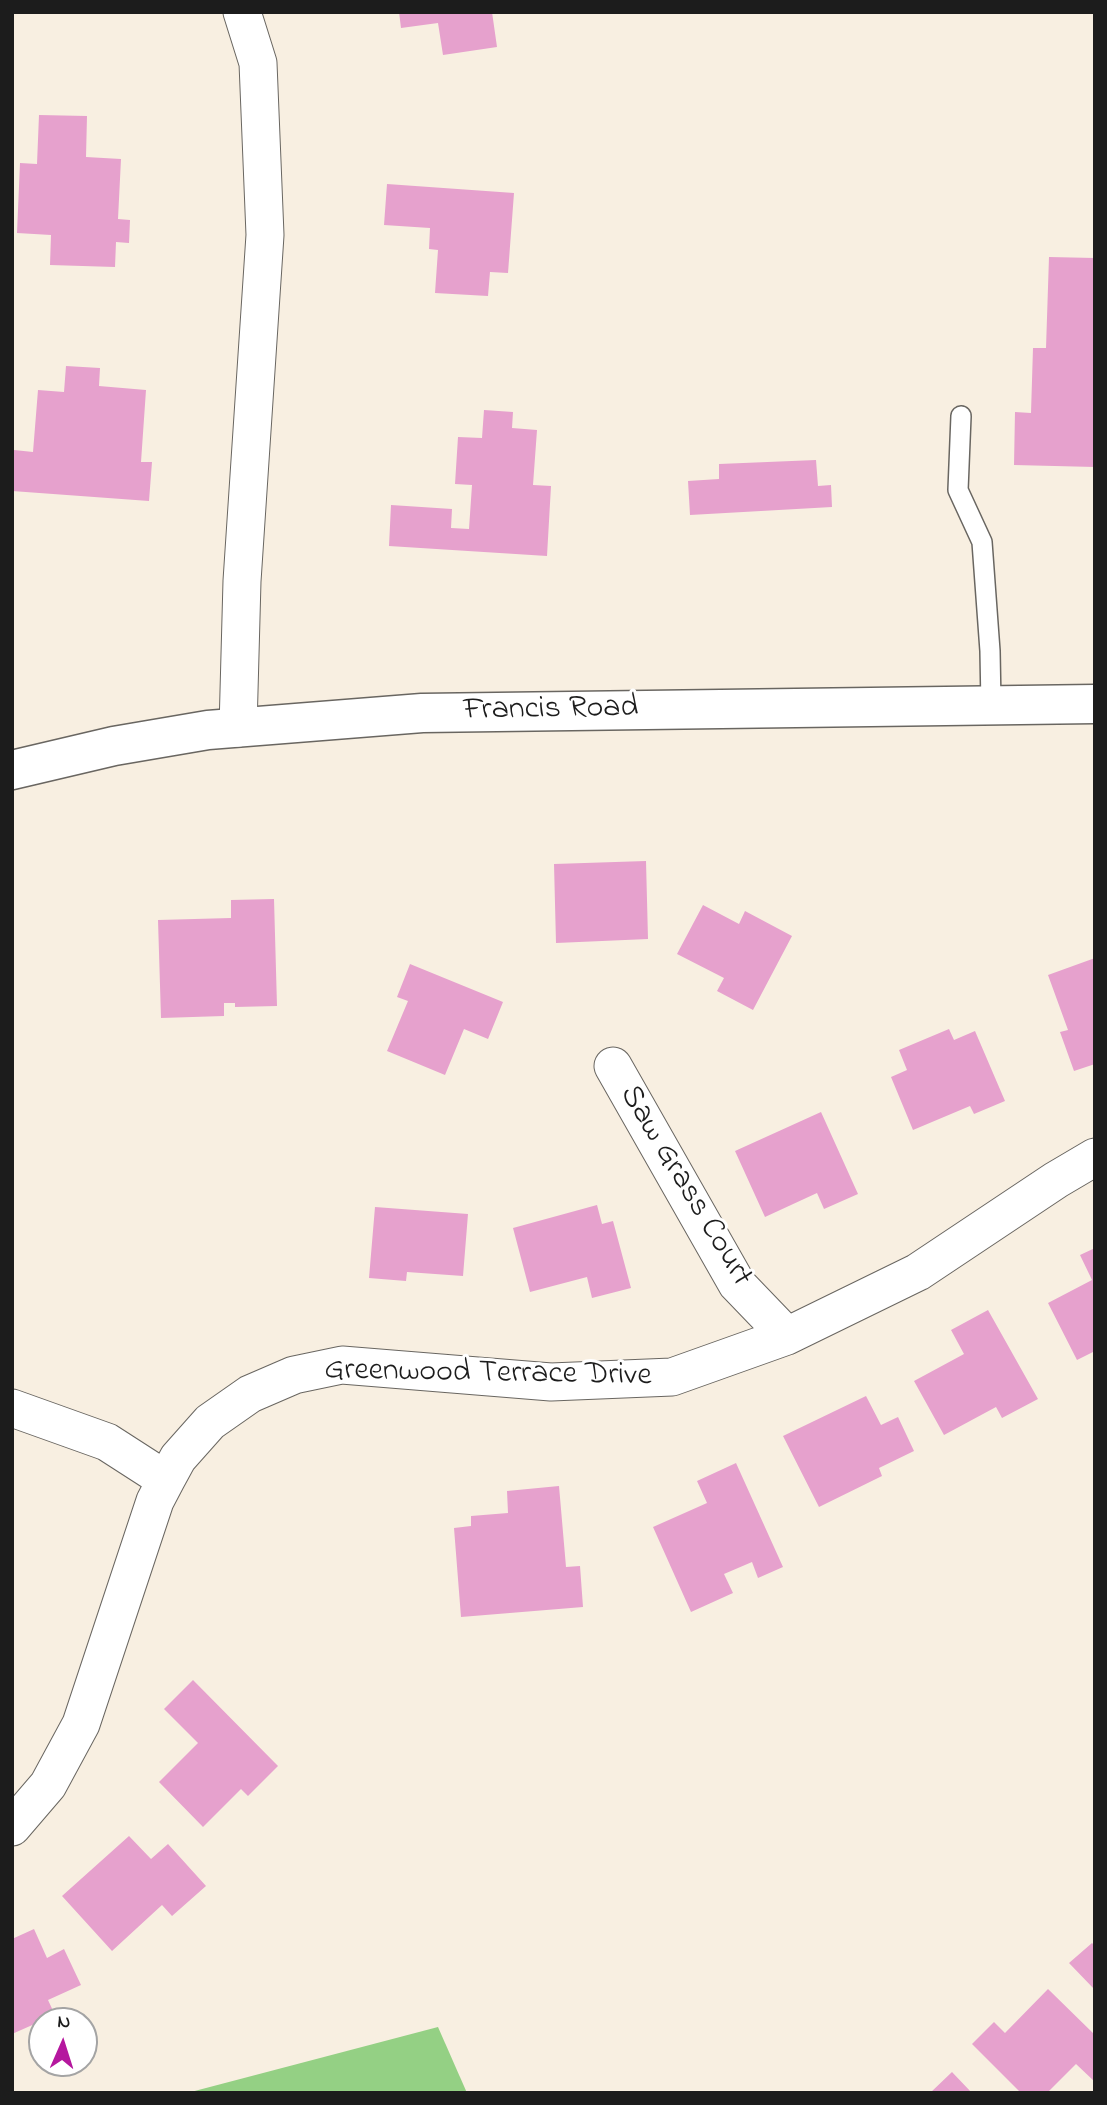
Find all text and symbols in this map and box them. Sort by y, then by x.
street label: Francis Road [463,690,639,732]
street label: Saw Grass Court [609,1080,759,1294]
street label: Greenwood Terrace Drive [324,1353,652,1397]
north arrow [28,2007,98,2077]
text: N [57,2009,71,2036]

